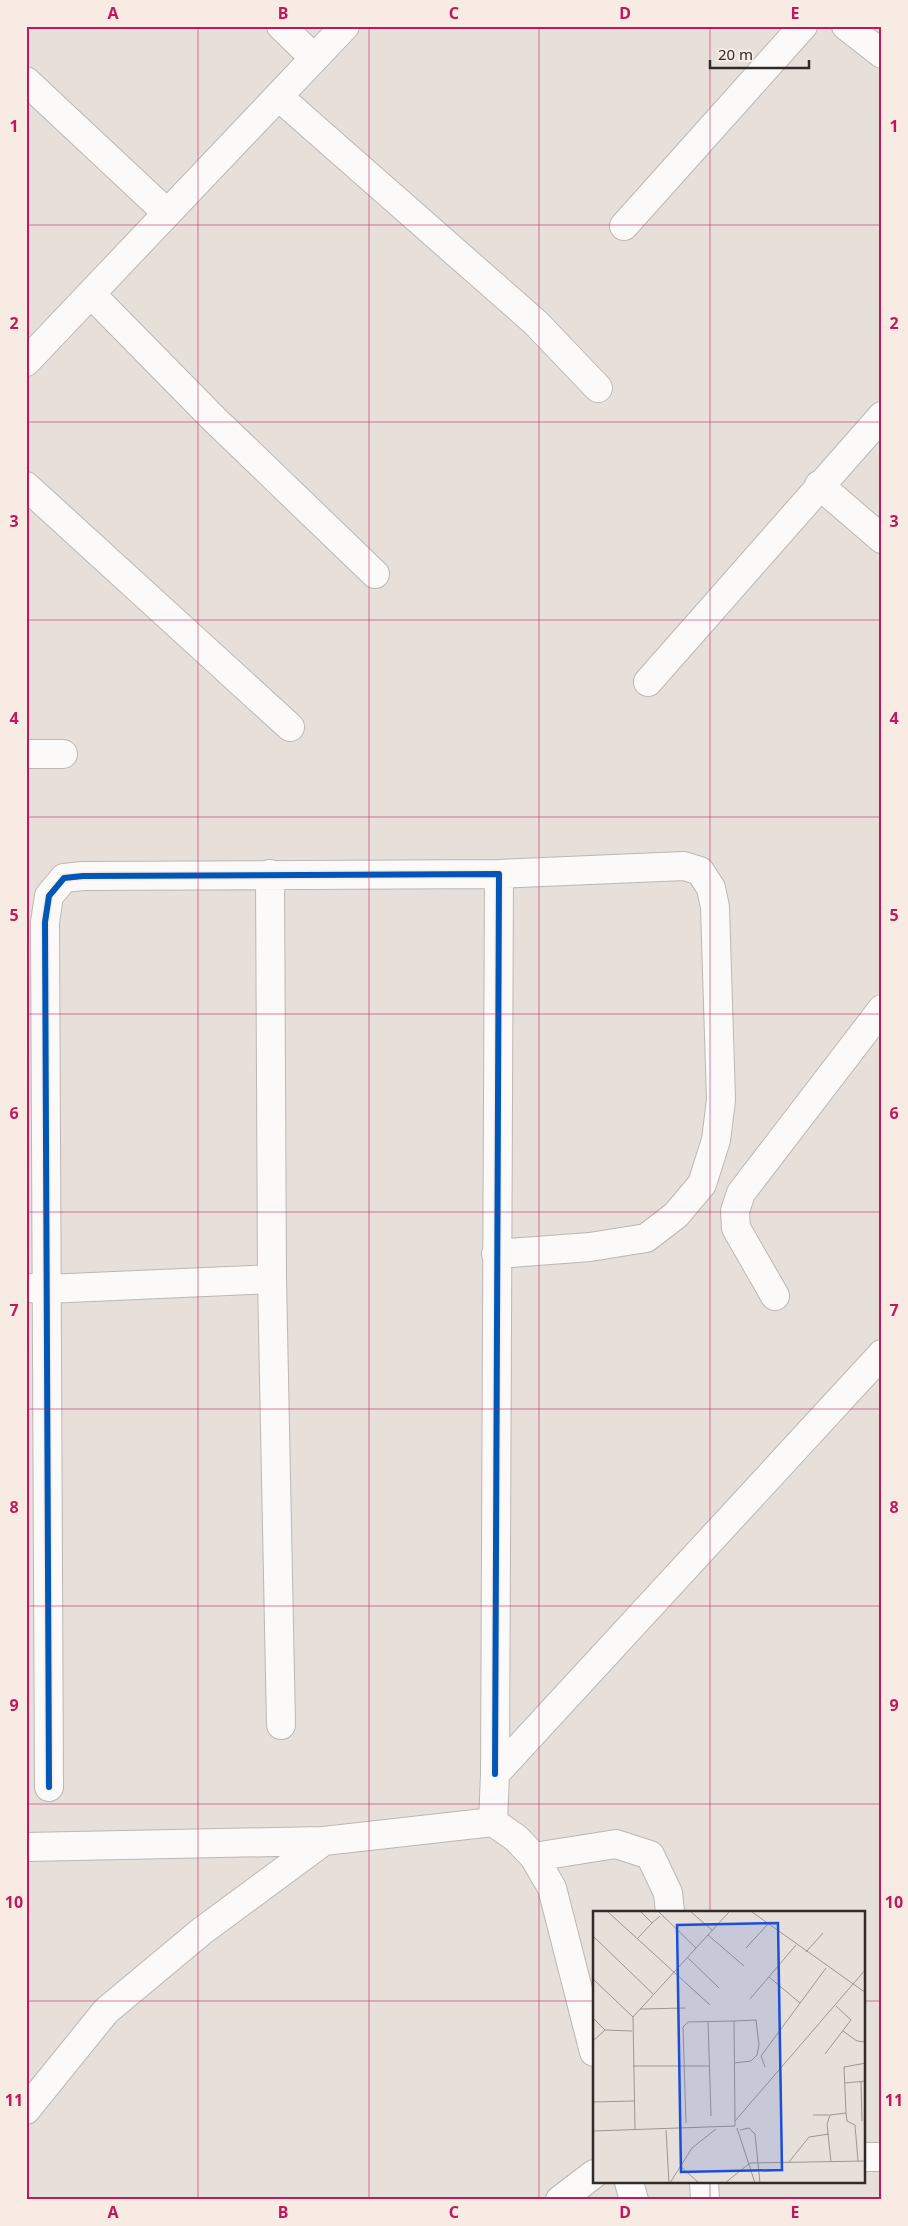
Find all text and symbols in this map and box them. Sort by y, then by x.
text: A [107,2,119,24]
text: B [278,2,288,24]
text: C [449,2,459,24]
text: D [619,2,631,24]
text: E [791,2,800,24]
scale bar [710,38,809,70]
text: 20 m [718,44,753,64]
text: 1 [9,115,19,137]
text: 1 [889,115,899,137]
text: 2 [9,312,19,334]
text: 2 [889,312,899,334]
text: 3 [9,510,19,532]
text: 3 [889,510,899,532]
text: 4 [9,707,19,729]
text: 4 [889,707,899,729]
text: 5 [9,904,19,926]
text: 5 [889,904,899,926]
text: 6 [9,1102,19,1124]
text: 6 [889,1102,899,1124]
text: 7 [9,1299,19,1321]
text: 7 [889,1299,899,1321]
text: 8 [9,1496,19,1518]
text: 8 [889,1496,899,1518]
text: 9 [9,1694,19,1716]
text: 9 [889,1694,899,1716]
text: 10 [5,1891,23,1913]
text: 10 [885,1891,903,1913]
inset map [593,1911,866,2184]
text: 11 [5,2089,23,2111]
text: 11 [885,2089,903,2111]
text: A [107,2201,119,2223]
text: B [278,2201,288,2223]
text: C [449,2201,459,2223]
text: D [619,2201,631,2223]
text: E [791,2201,800,2223]

